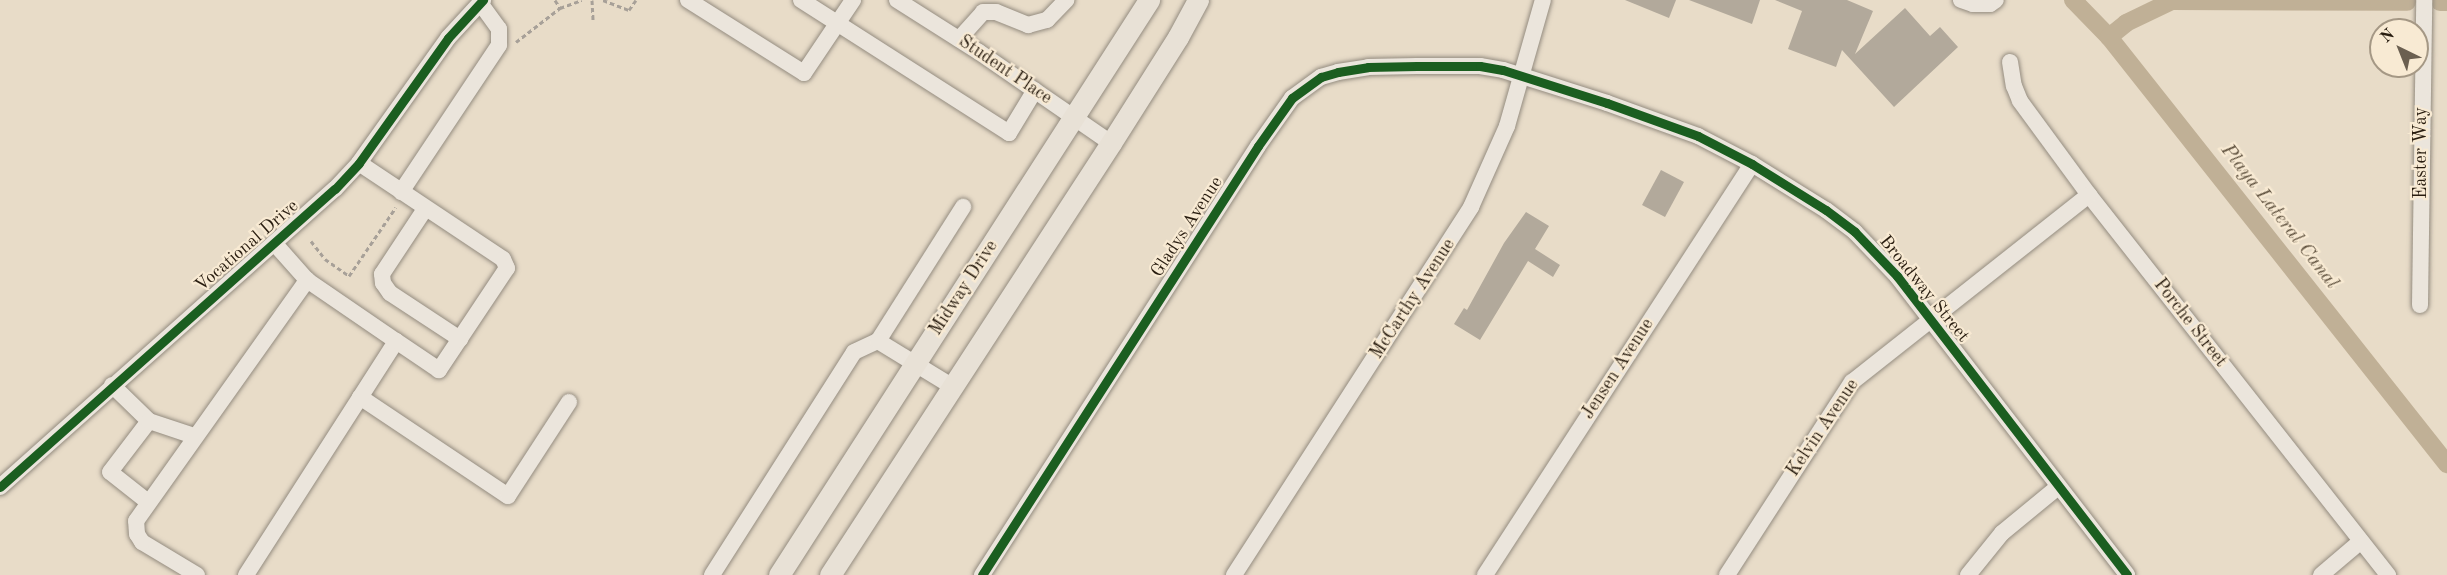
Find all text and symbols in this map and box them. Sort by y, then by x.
north arrow [2369,18,2429,78]
text: N [2378,26,2398,46]
street label: Student Place [954,31,1056,109]
street label: Easter Way [2410,107,2432,199]
water label: Playa Lateral Canal [2215,140,2343,294]
street label: Gladys Avenue [1146,173,1228,281]
street label: Vocational Drive [191,195,303,297]
street label: Broadway Street [1874,231,1974,347]
street label: McCarthy Avenue [1366,235,1460,363]
street label: Midway Drive [925,236,1003,340]
street label: Porche Street [2149,274,2231,372]
street label: Jensen Avenue [1577,315,1659,423]
street label: Kelvin Avenue [1782,375,1864,481]

